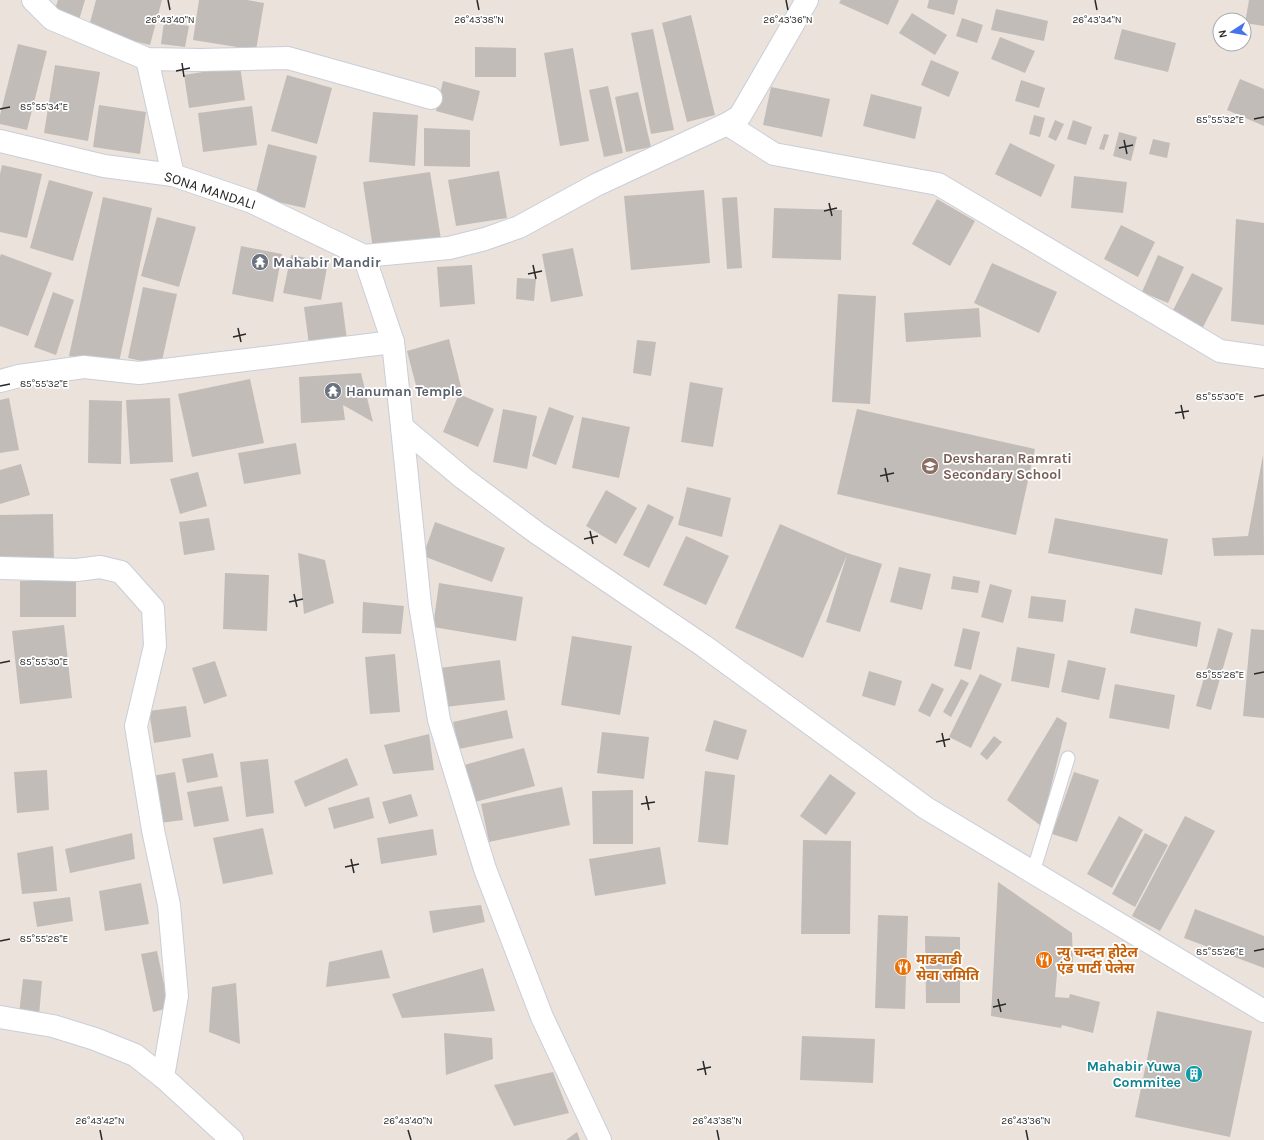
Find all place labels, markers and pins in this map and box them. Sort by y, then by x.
temple icon: Mahabir Mandir [250,252,270,272]
place label: Mahabir Mandir [273,254,381,271]
temple icon: Hanuman Temple [323,381,343,401]
place label: Hanuman Temple [346,383,463,400]
place label: Devsharan Ramrati Secondary School [943,450,1072,483]
school or university icon: Devsharan Ramrati Secondary School [920,456,940,476]
place label: न्यु चन्दन होटेल एंड पार्टी पेलेस [1057,943,1139,977]
restaurant icon: न्यु चन्दन होटेल एंड पार्टी पेलेस [1034,950,1054,970]
place label: माडवाडी सेवा समिति [916,951,979,984]
restaurant icon: माडवाडी सेवा समिति [893,957,913,977]
place label: Mahabir Yuwa Commitee [1087,1058,1181,1091]
building icon: Mahabir Yuwa Commitee [1184,1064,1204,1084]

